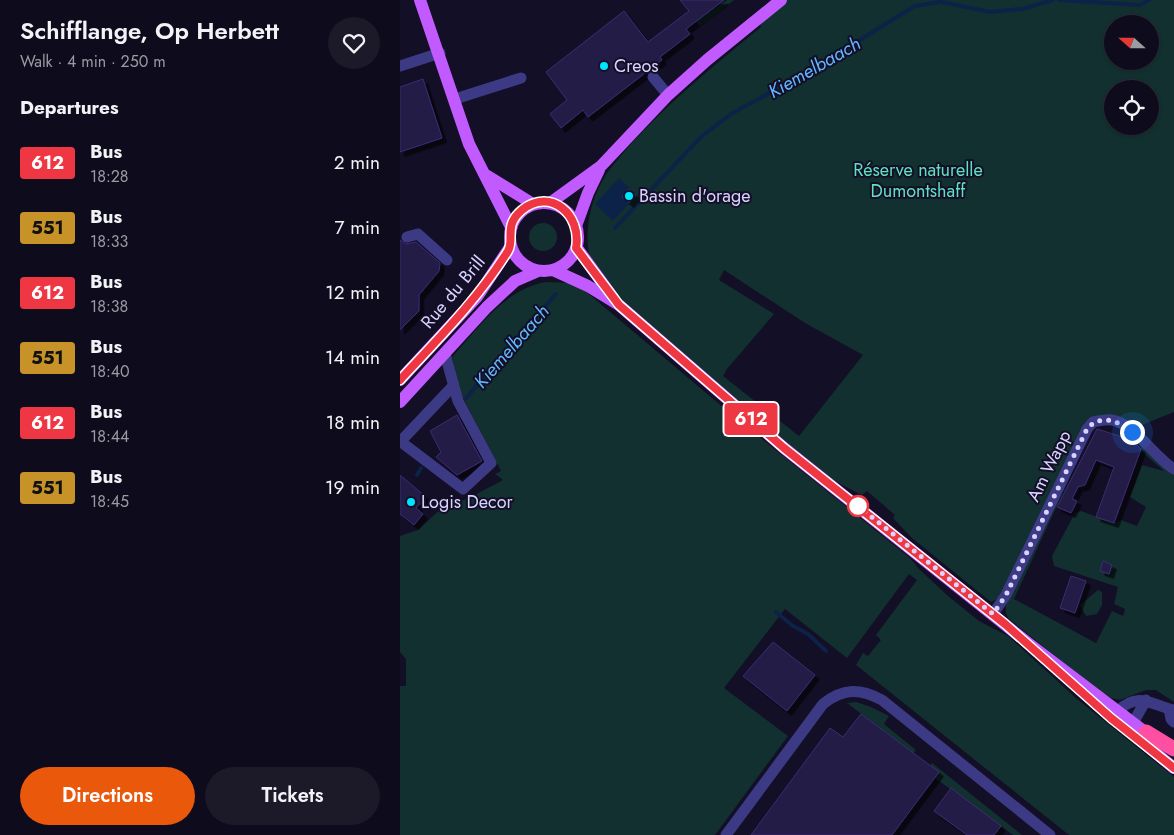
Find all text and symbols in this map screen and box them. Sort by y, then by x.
text: Schifflange, Op Herbett [20,13,279,48]
north arrow [1104,15,1159,70]
map controls [1104,15,1159,135]
button: heart [328,17,380,69]
water label: Kiemelbaach [763,30,866,105]
text: Walk · 4 min · 250 m [20,50,166,73]
place label: Creos [614,53,659,79]
marker: Creos [598,60,610,72]
button: locate [1104,80,1159,135]
text: Departures [20,94,119,121]
text: Bus [90,138,122,165]
text: 2 min [334,149,380,176]
text: 612 [31,150,64,176]
park label: Réserve naturelle Dumontshaff [853,157,983,204]
text: 18:28 [90,165,129,188]
place label: Bassin d'orage [639,183,750,209]
marker: Bassin d'orage [623,190,635,202]
text: Bus [90,203,122,230]
text: 7 min [335,214,380,241]
text: 551 [31,215,64,241]
text: 18:33 [90,230,128,253]
street label: Rue du Brill [415,250,491,334]
text: Bus [90,268,122,295]
text: 12 min [325,279,380,306]
text: 612 [31,280,64,306]
text: 18:38 [90,295,128,318]
water label: Kiemelbaach [467,299,555,394]
text: Bus [90,333,122,360]
text: 14 min [325,344,380,371]
text: 551 [31,345,64,371]
text: 18:40 [90,360,130,383]
text: Bus [90,398,122,425]
line badge: 612 [722,403,780,435]
text: 612 [734,406,768,432]
text: 18 min [326,409,380,436]
text: 612 [31,410,64,436]
your location [1120,420,1145,445]
text: 18:44 [90,425,129,448]
street label: Am Wapp [1021,426,1077,506]
text: Bus [90,463,122,490]
text: 19 min [325,474,380,501]
text: 551 [31,475,64,501]
place label: Logis Decor [421,489,513,515]
text: 18:45 [90,490,129,513]
unlabelled marker [847,495,869,517]
marker: Logis Decor [405,496,417,508]
button: Directions [20,767,195,825]
button: Tickets [205,767,380,825]

